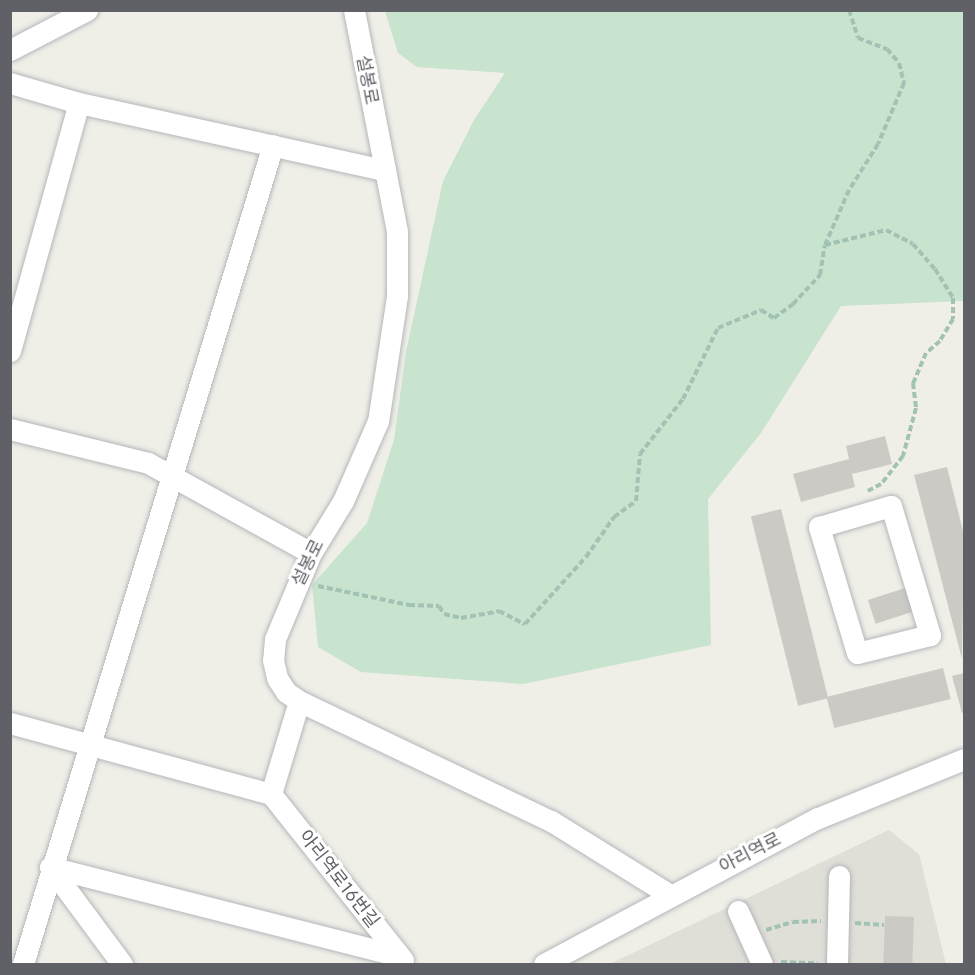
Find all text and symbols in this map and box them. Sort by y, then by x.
street label: 설봉로 [352,54,382,106]
street label: 설봉로 [287,536,329,590]
street label: 아리역로16번길 [294,826,384,932]
street label: 아리역로 [716,828,784,878]

